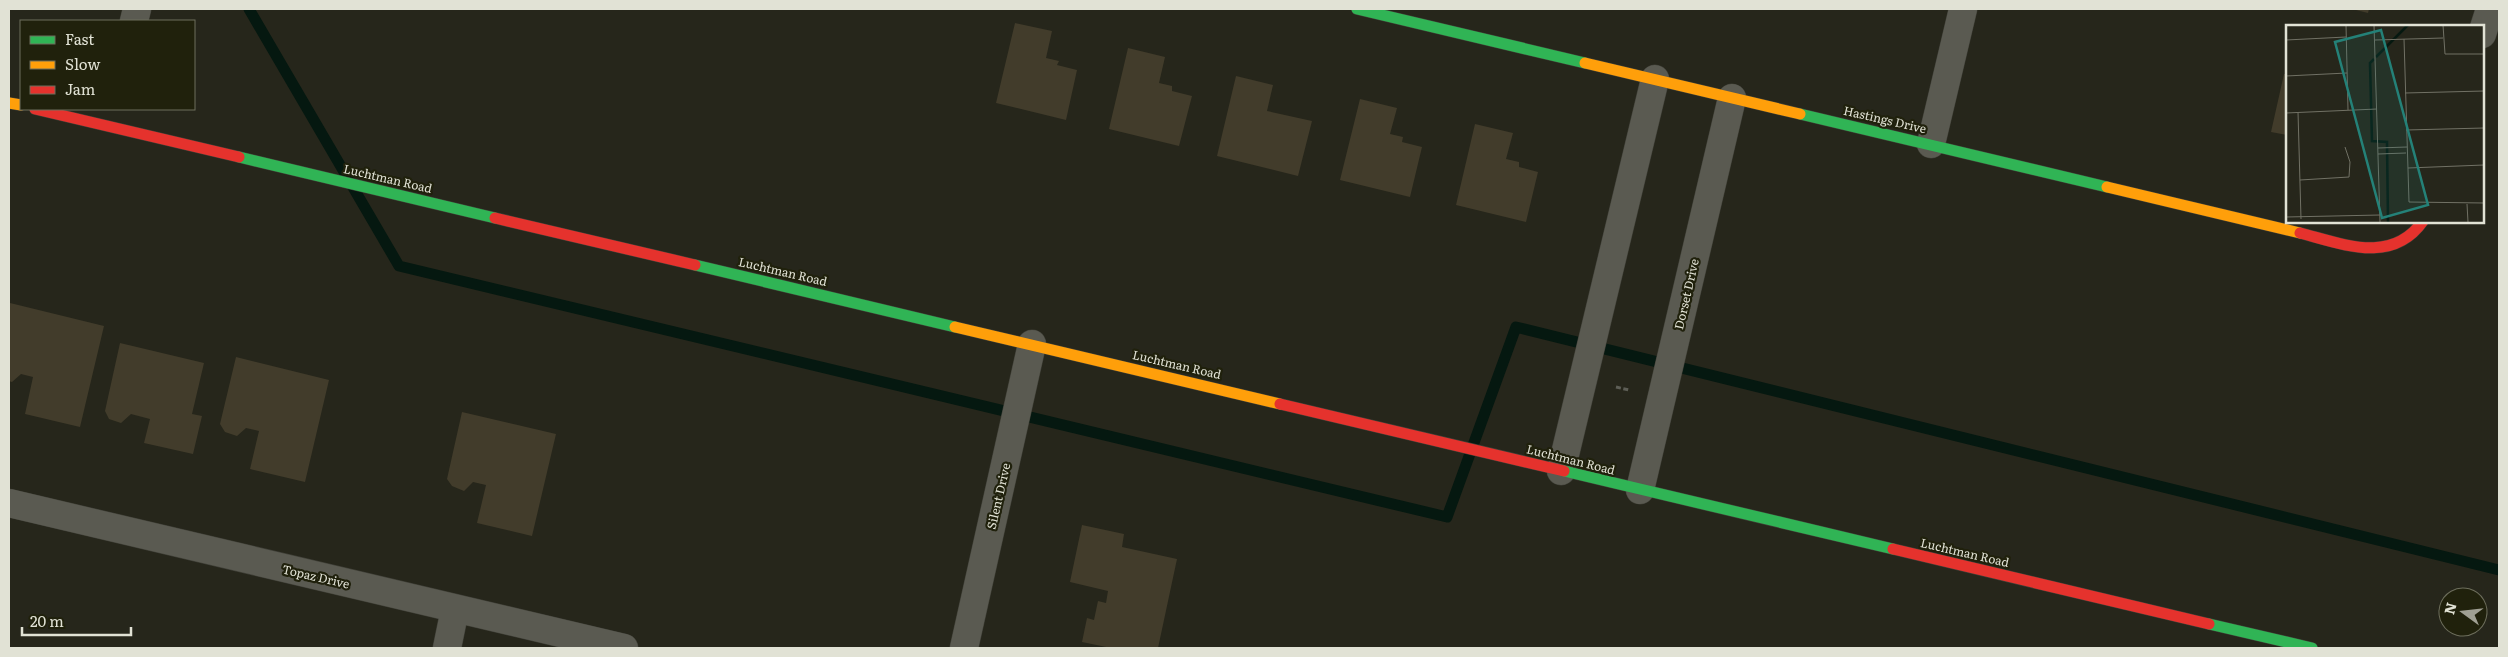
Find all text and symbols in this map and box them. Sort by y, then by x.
legend [20,20,195,110]
inset map [2286,25,2483,222]
text: Fast [65,27,94,50]
text: Slow [65,52,100,75]
text: Jam [65,77,96,100]
street label: Hastings Drive [1842,101,1928,137]
street label: Luchtman Road [342,159,435,197]
street label: Luchtman Road [737,252,830,290]
street label: Dorset Drive [1669,257,1703,331]
street label: Luchtman Road [1131,345,1224,383]
street label: Luchtman Road [1525,439,1618,479]
street label: Silent Drive [982,461,1014,531]
street label: Luchtman Road [1919,533,2012,571]
street label: Topaz Drive [281,560,351,592]
north arrow [2438,587,2488,637]
text: N [2438,600,2461,617]
scale bar [22,604,131,636]
text: 20 m [30,609,64,632]

